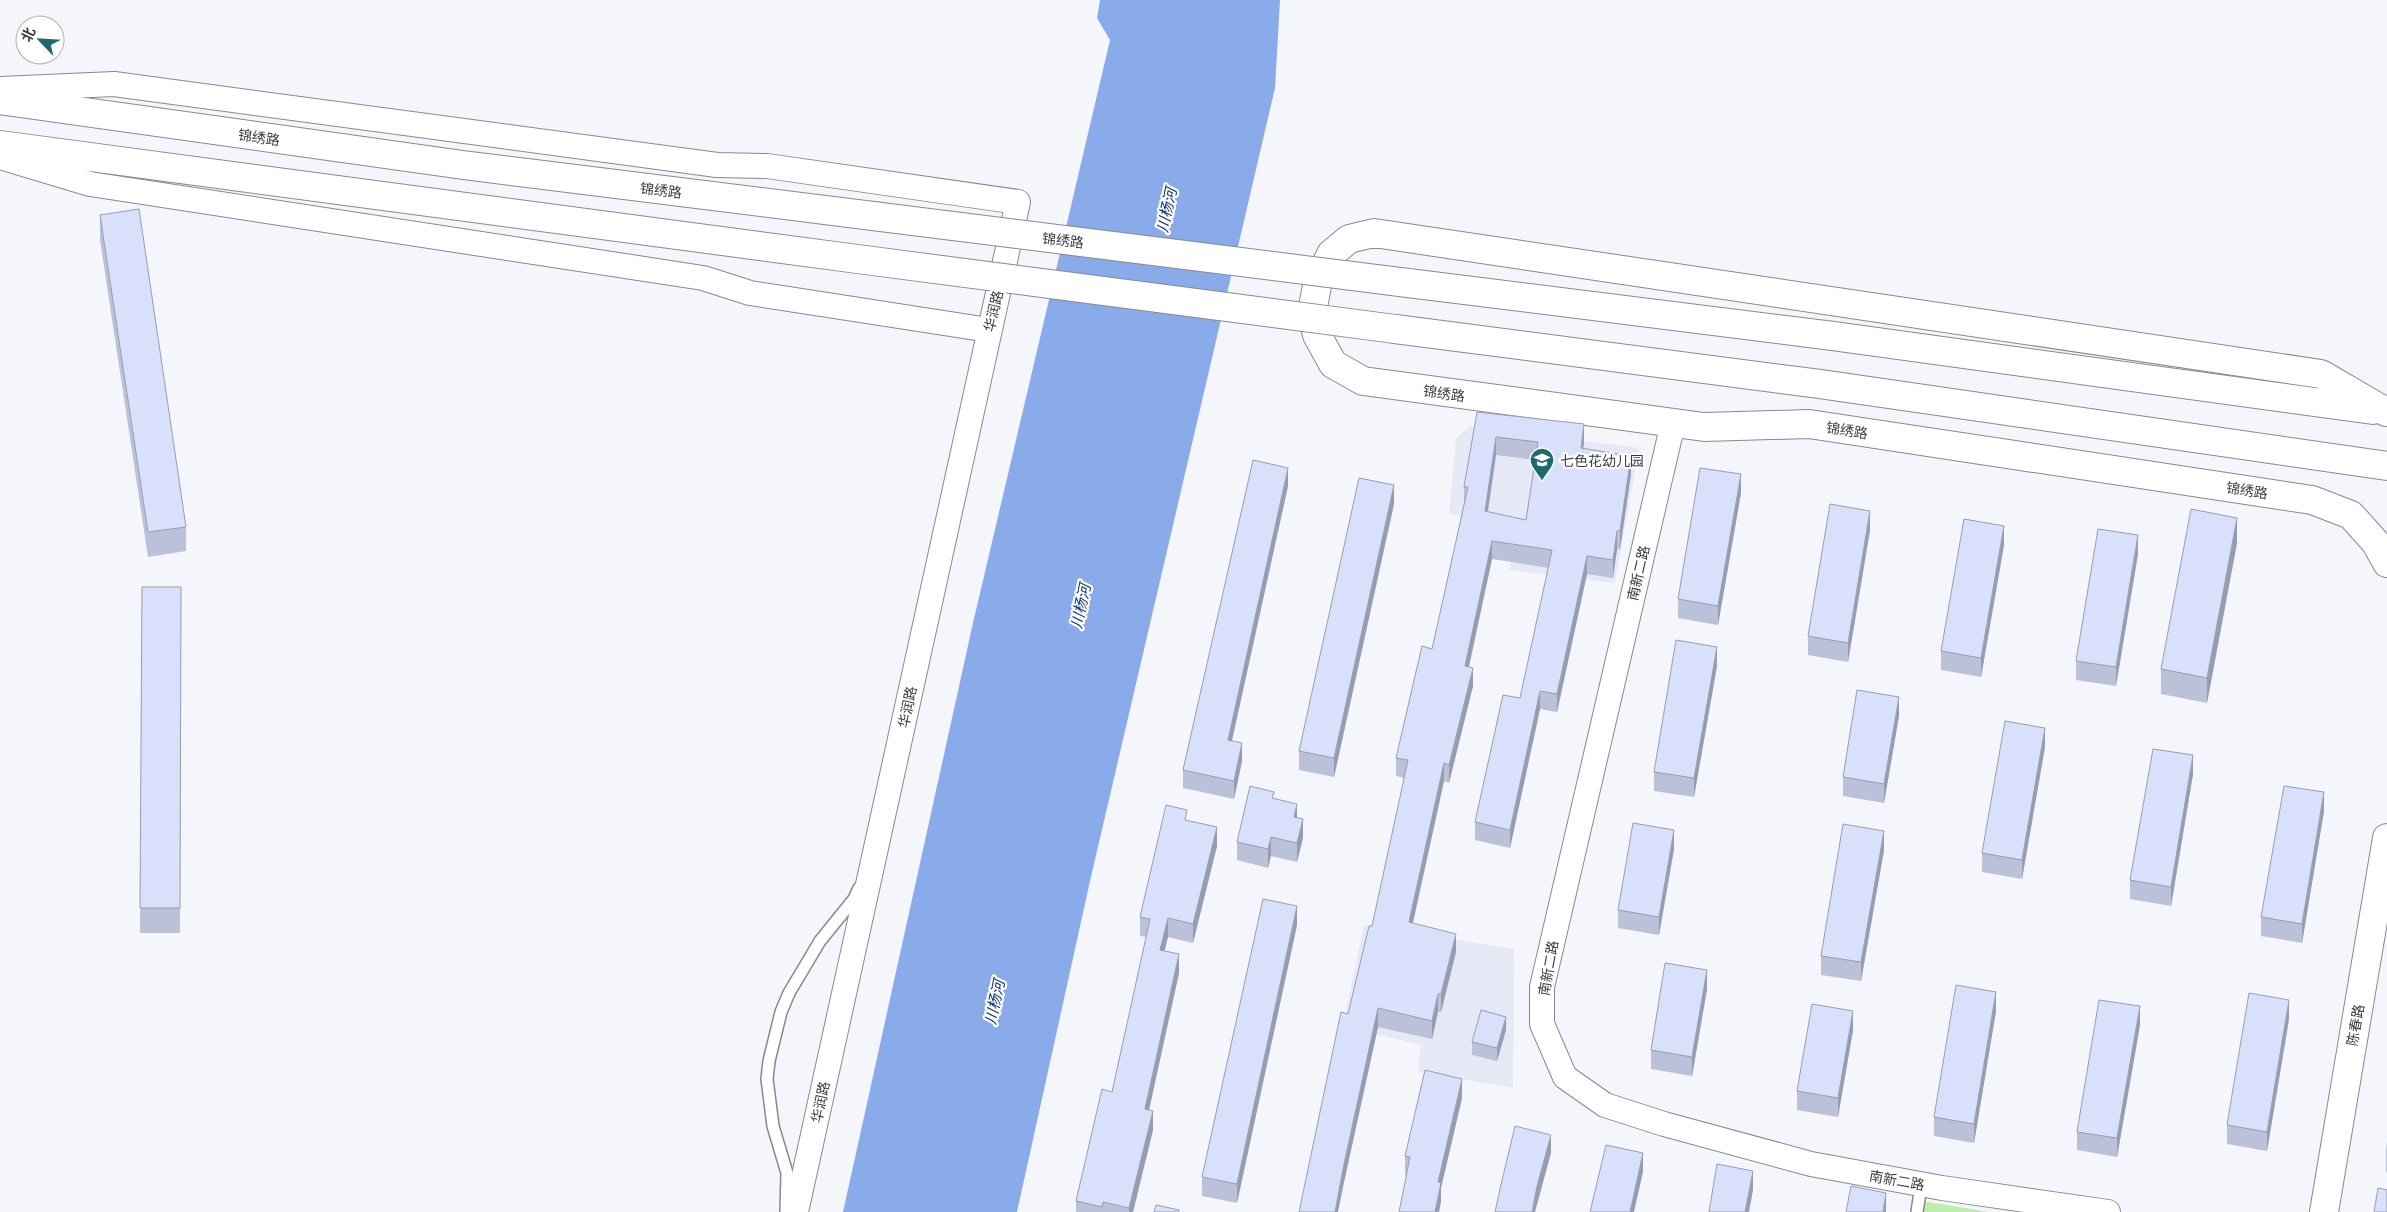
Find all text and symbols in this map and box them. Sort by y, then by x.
north arrow [15,15,65,65]
text: 北 [17,24,38,44]
street label: 锦绣路 [237,126,281,148]
street label: 锦绣路 [639,179,683,201]
water label: 川杨河 [1153,183,1180,234]
street label: 锦绣路 [1041,229,1085,251]
street label: 华润路 [980,289,1006,333]
street label: 锦绣路 [1422,382,1466,404]
street label: 锦绣路 [1825,418,1869,442]
school or university icon: 七色花幼儿园 [1529,447,1555,481]
place label: 七色花幼儿园 [1560,452,1644,469]
street label: 锦绣路 [2225,478,2269,502]
street label: 南新二路 [1623,544,1653,602]
water label: 川杨河 [1067,579,1094,630]
street label: 华润路 [894,685,920,729]
street label: 南新二路 [1535,939,1561,997]
water label: 川杨河 [981,975,1008,1026]
street label: 陈春路 [2343,1003,2367,1047]
street label: 华润路 [807,1080,833,1124]
street label: 南新二路 [1868,1167,1926,1193]

